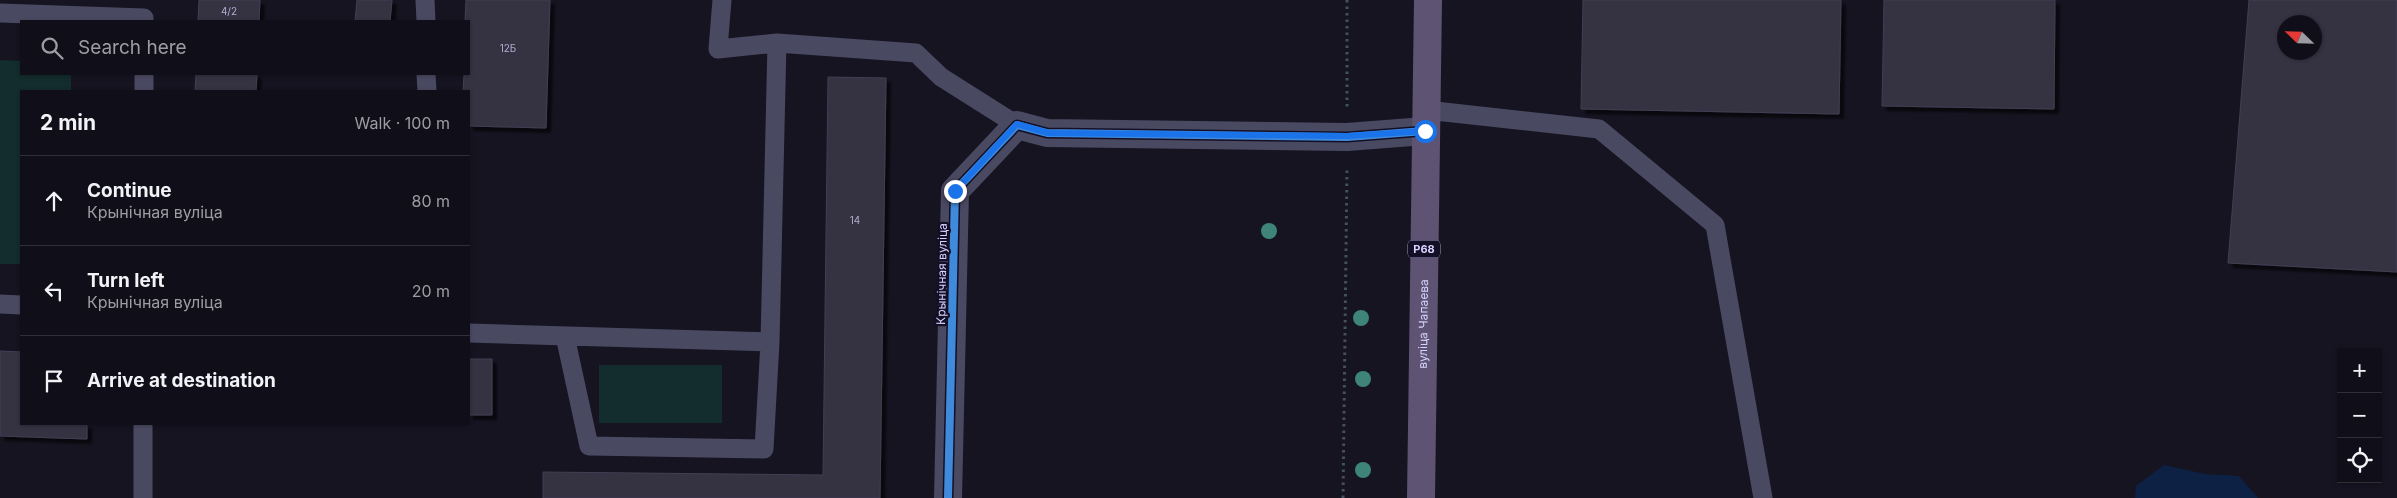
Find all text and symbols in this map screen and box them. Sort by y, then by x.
house number: 4/2 [221,5,237,17]
north arrow [2277,15,2322,60]
search box [20,20,470,75]
icon: search [38,34,66,62]
text: Search here [78,36,187,59]
house number: 12Б [500,42,516,54]
text: 2 min [40,110,96,135]
text: Walk · 100 m [355,113,450,133]
route start [1414,120,1437,143]
text: Continue [87,179,172,202]
route end [944,180,967,203]
icon: ahead [40,187,68,215]
text: 80 m [411,191,450,211]
text: Крынічная вуліца [87,202,223,222]
house number: 14 [850,214,860,226]
street label: Крынічная вуліца [933,223,950,325]
road number: Р68 [1408,240,1440,258]
text: Turn left [87,269,165,292]
icon: left [40,277,68,305]
street label: вуліца Чапаева [1415,279,1431,369]
text: 20 m [412,281,450,301]
text: Крынічная вуліца [87,292,223,312]
map controls [2337,348,2382,483]
button: + [2337,348,2382,393]
icon: arrive [40,367,68,395]
text: Arrive at destination [87,369,276,392]
button: − [2337,393,2382,438]
button: locate [2337,438,2382,483]

